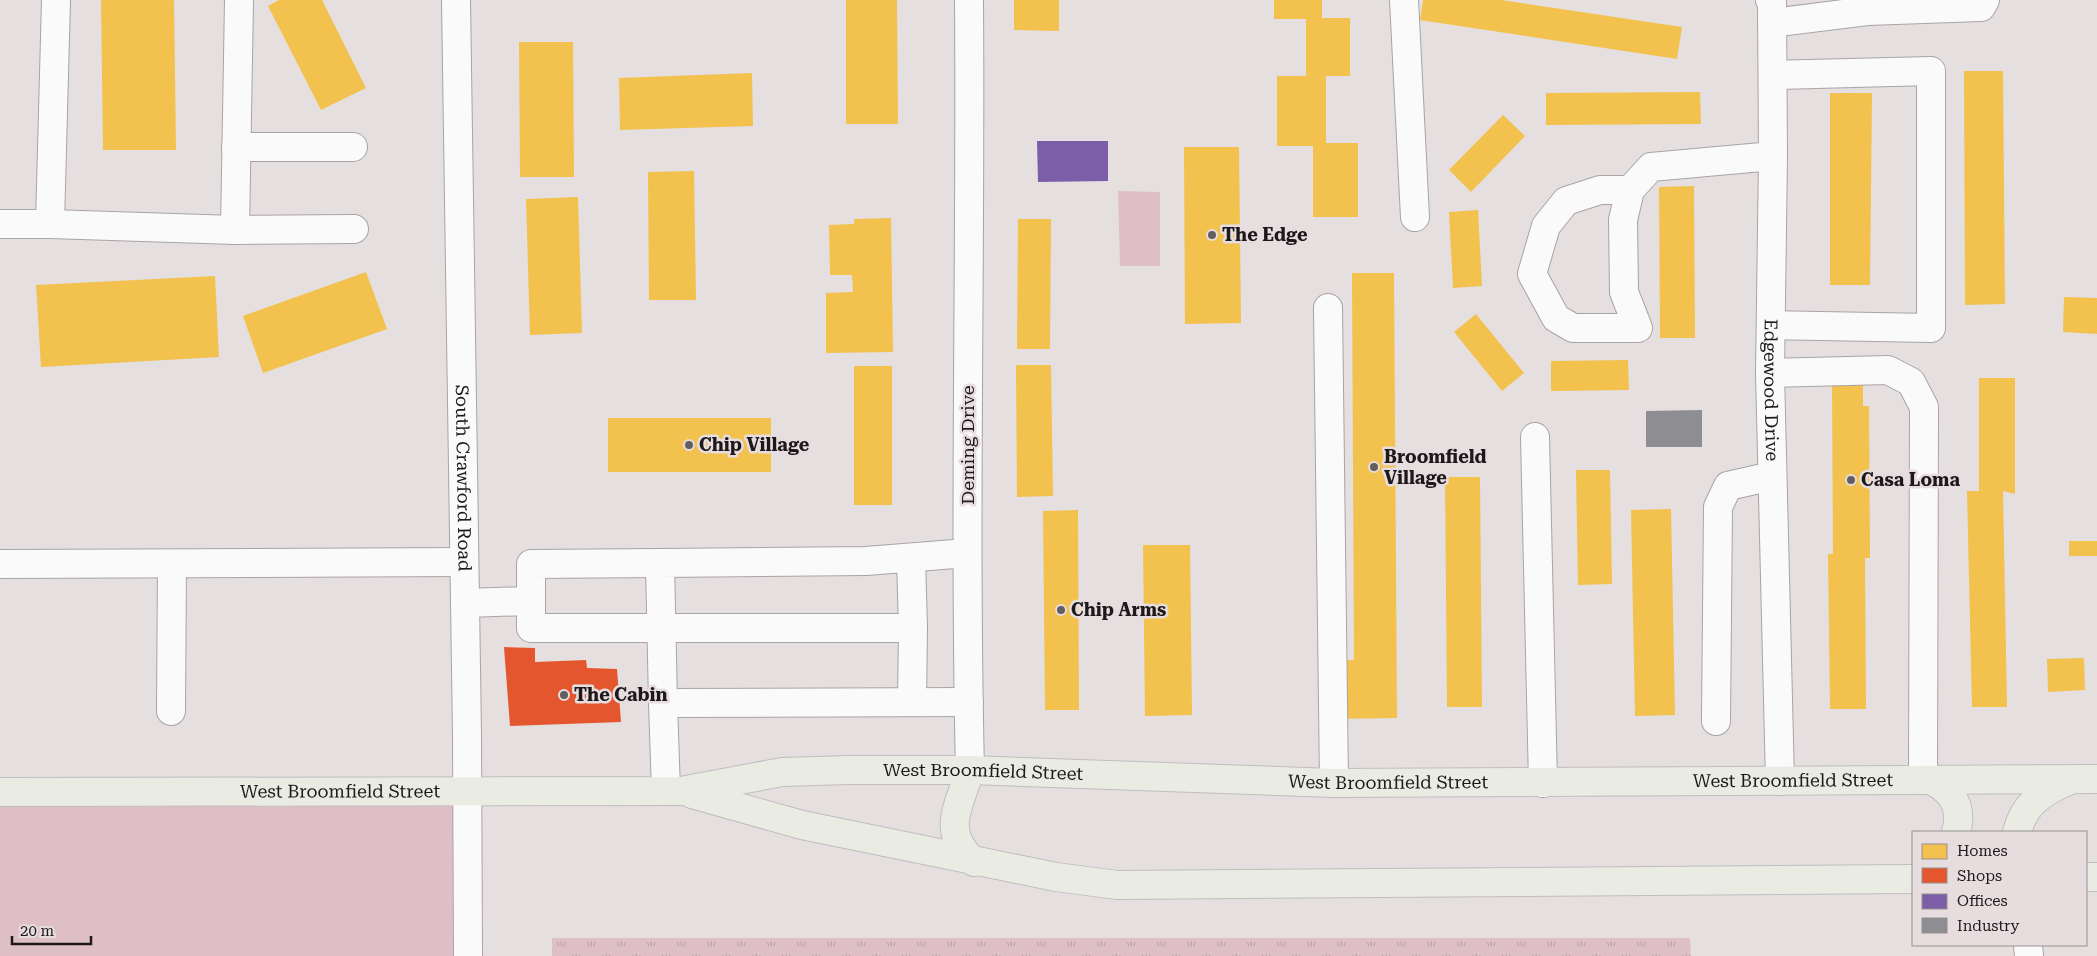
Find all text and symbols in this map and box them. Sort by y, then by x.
place label: The Edge [1222,224,1308,245]
marker: The Edge [1206,229,1218,241]
street label: Edgewood Drive [1760,319,1783,462]
street label: South Crawford Road [452,384,476,572]
street label: Deming Drive [957,385,978,505]
place label: Chip Village [699,434,810,455]
marker: Chip Village [683,439,695,451]
place label: Broomfield Village [1384,446,1487,488]
marker: Broomfield Village [1368,461,1380,473]
place label: Casa Loma [1861,469,1960,490]
marker: Casa Loma [1845,474,1857,486]
place label: Chip Arms [1071,599,1166,620]
marker: Chip Arms [1055,604,1067,616]
place label: The Cabin [574,684,668,705]
marker: The Cabin [558,689,570,701]
street label: West Broomfield Street [883,759,1084,784]
street label: West Broomfield Street [1693,769,1893,791]
street label: West Broomfield Street [1288,770,1488,793]
street label: West Broomfield Street [240,780,440,802]
legend [1912,831,2087,946]
text: Homes [1957,842,2008,860]
text: Shops [1957,867,2002,885]
text: Offices [1957,892,2008,910]
scale bar [12,914,91,946]
text: Industry [1957,917,2019,935]
text: 20 m [20,922,55,940]

